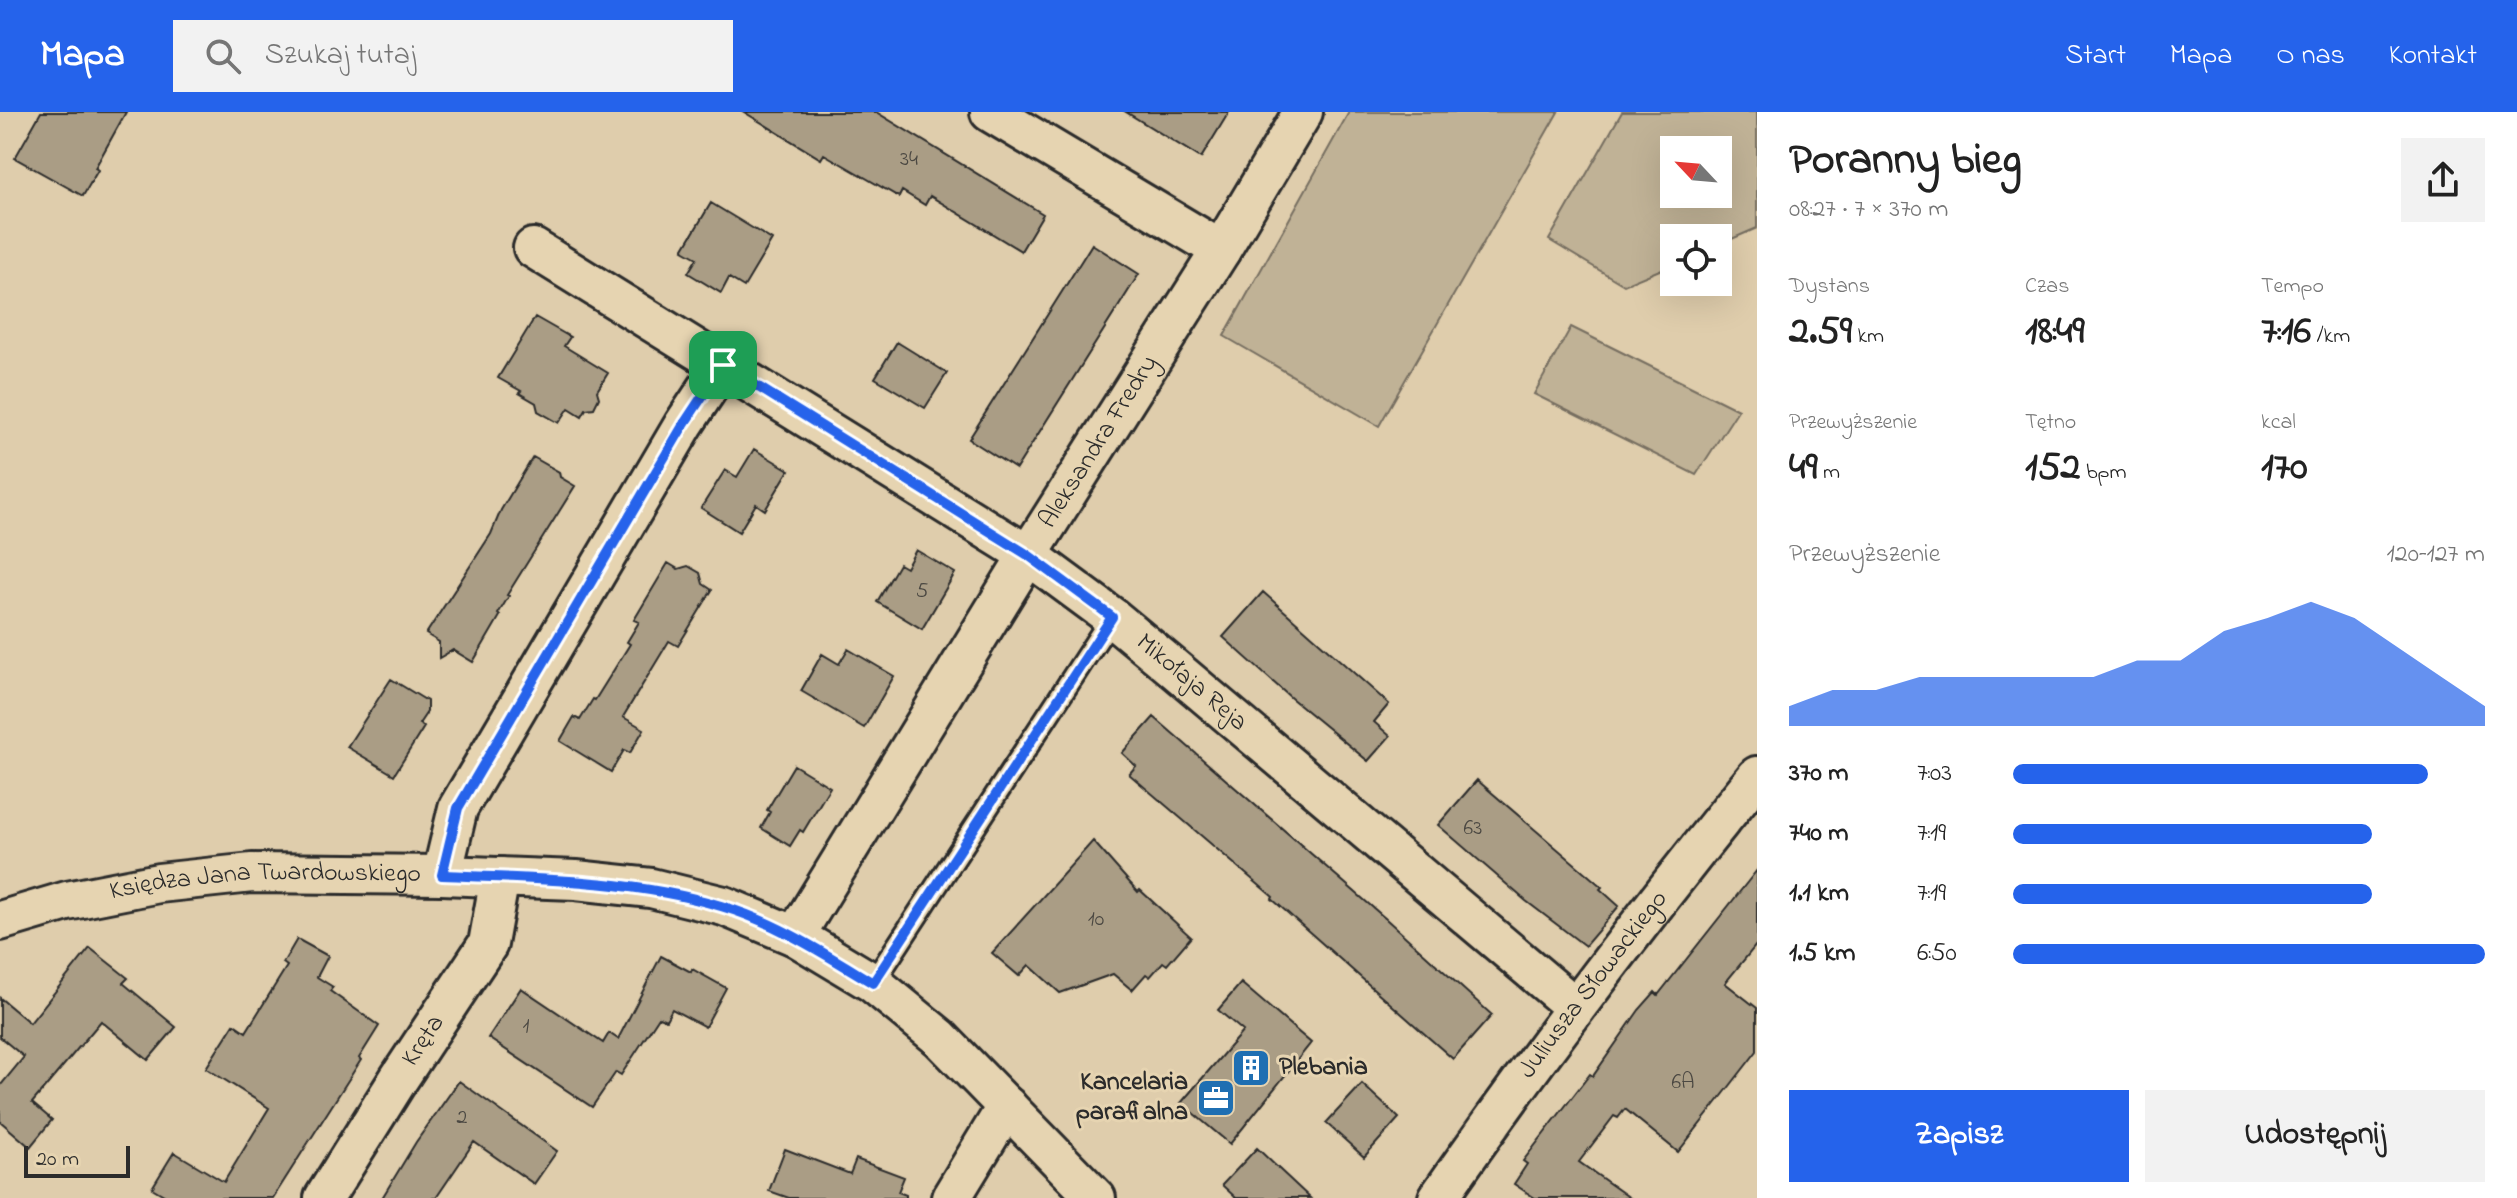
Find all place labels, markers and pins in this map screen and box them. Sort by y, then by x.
pin [689,331,757,399]
building icon: Plebania [1230,1047,1272,1089]
place label: Plebania [1279,1049,1368,1087]
place label: Kancelaria parafialna [1076,1064,1188,1132]
office icon: Kancelaria parafialna [1195,1077,1237,1119]

